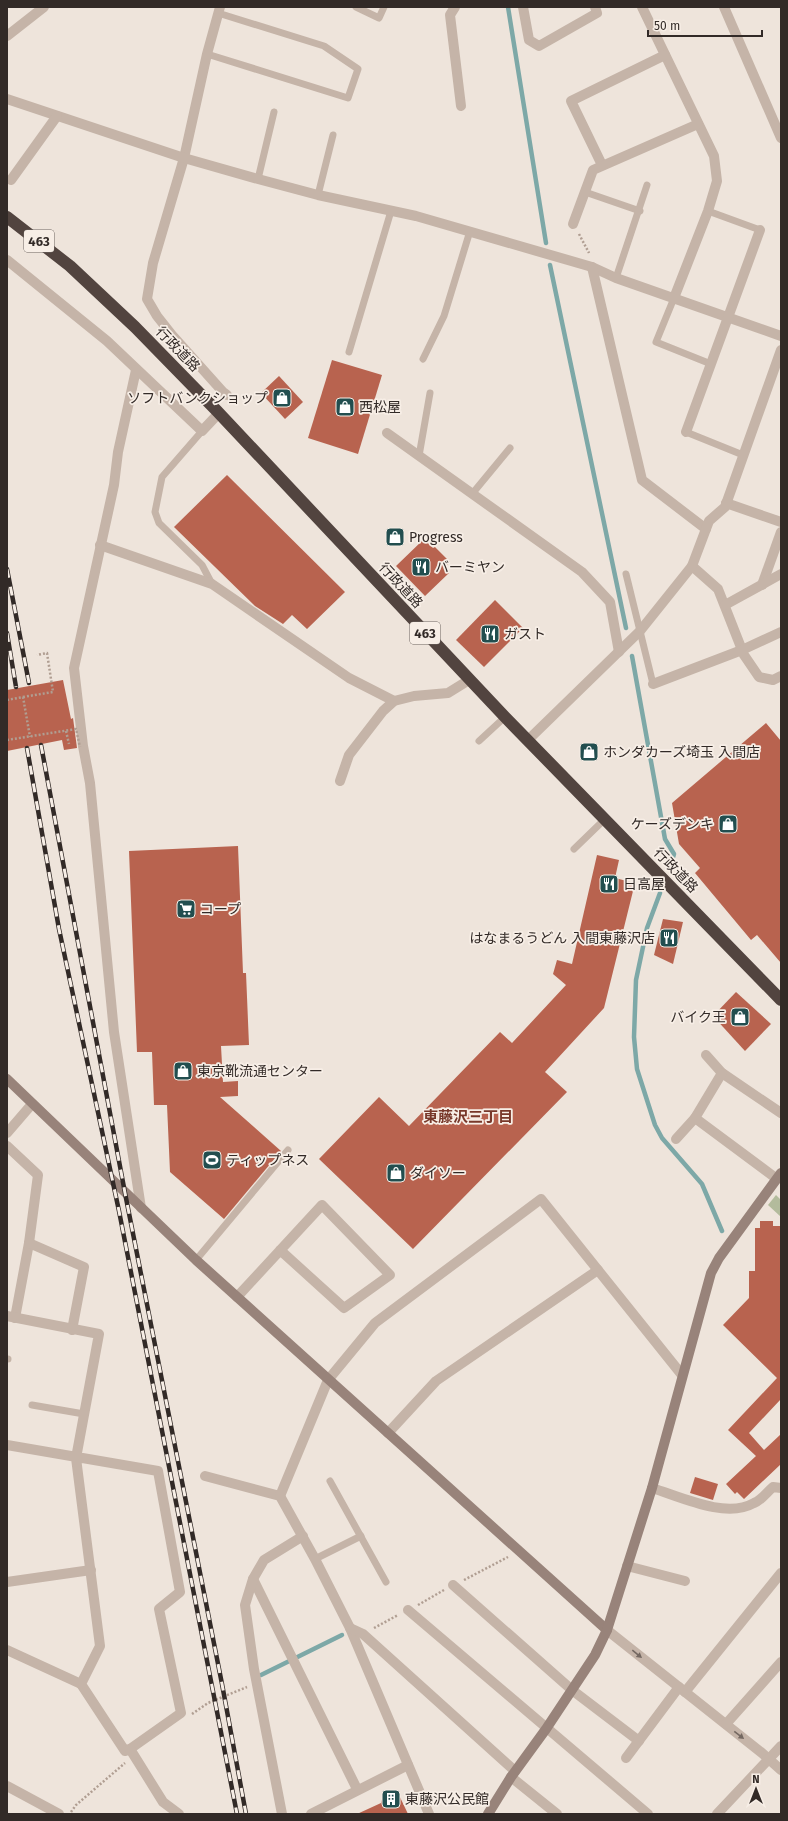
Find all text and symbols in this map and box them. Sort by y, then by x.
scale bar [648,12,762,38]
text: 50 m [654,19,680,33]
road number: 463 [24,230,54,252]
street label: 行政道路 [152,323,203,375]
shop icon: ソフトバンクショップ [271,387,293,409]
place label: ソフトバンクショップ [127,390,268,407]
shop icon: 西松屋 [334,396,356,418]
place label: 西松屋 [359,399,401,416]
shop icon: Progress [384,526,406,548]
place label: Progress [409,529,463,546]
restaurant icon: バーミヤン [410,556,432,578]
street label: 行政道路 [375,559,426,612]
place label: バーミヤン [435,559,505,576]
road number: 463 [410,622,440,644]
restaurant icon: ガスト [479,623,501,645]
place label: ガスト [504,626,546,643]
shop icon: ホンダカーズ埼玉 入間店 [578,741,600,763]
place label: ホンダカーズ埼玉 入間店 [603,744,760,761]
shop icon: ケーズデンキ [717,813,739,835]
place label: ケーズデンキ [631,816,714,833]
street label: 行政道路 [650,844,701,896]
restaurant icon: 日高屋 [598,873,620,895]
place label: 日高屋 [623,876,665,893]
supermarket icon: コープ [175,898,197,920]
place label: コープ [200,901,241,918]
restaurant icon: はなまるうどん 入間東藤沢店 [658,927,680,949]
place label: はなまるうどん 入間東藤沢店 [469,930,655,947]
shop icon: バイク王 [729,1006,751,1028]
place label: バイク王 [670,1009,726,1026]
shop icon: 東京靴流通センター [172,1060,194,1082]
place label: 東京靴流通センター [197,1063,323,1080]
district label: 東藤沢三丁目 [423,1108,513,1126]
sports icon: ティップネス [201,1149,223,1171]
place label: ティップネス [226,1152,309,1169]
shop icon: ダイソー [385,1162,407,1184]
place label: ダイソー [410,1165,466,1182]
one-way arrow [632,1649,643,1658]
one-way arrow [734,1730,745,1739]
north arrow [736,1769,776,1809]
text: N [752,1773,760,1786]
building icon: 東藤沢公民館 [380,1788,402,1810]
place label: 東藤沢公民館 [405,1791,489,1808]

